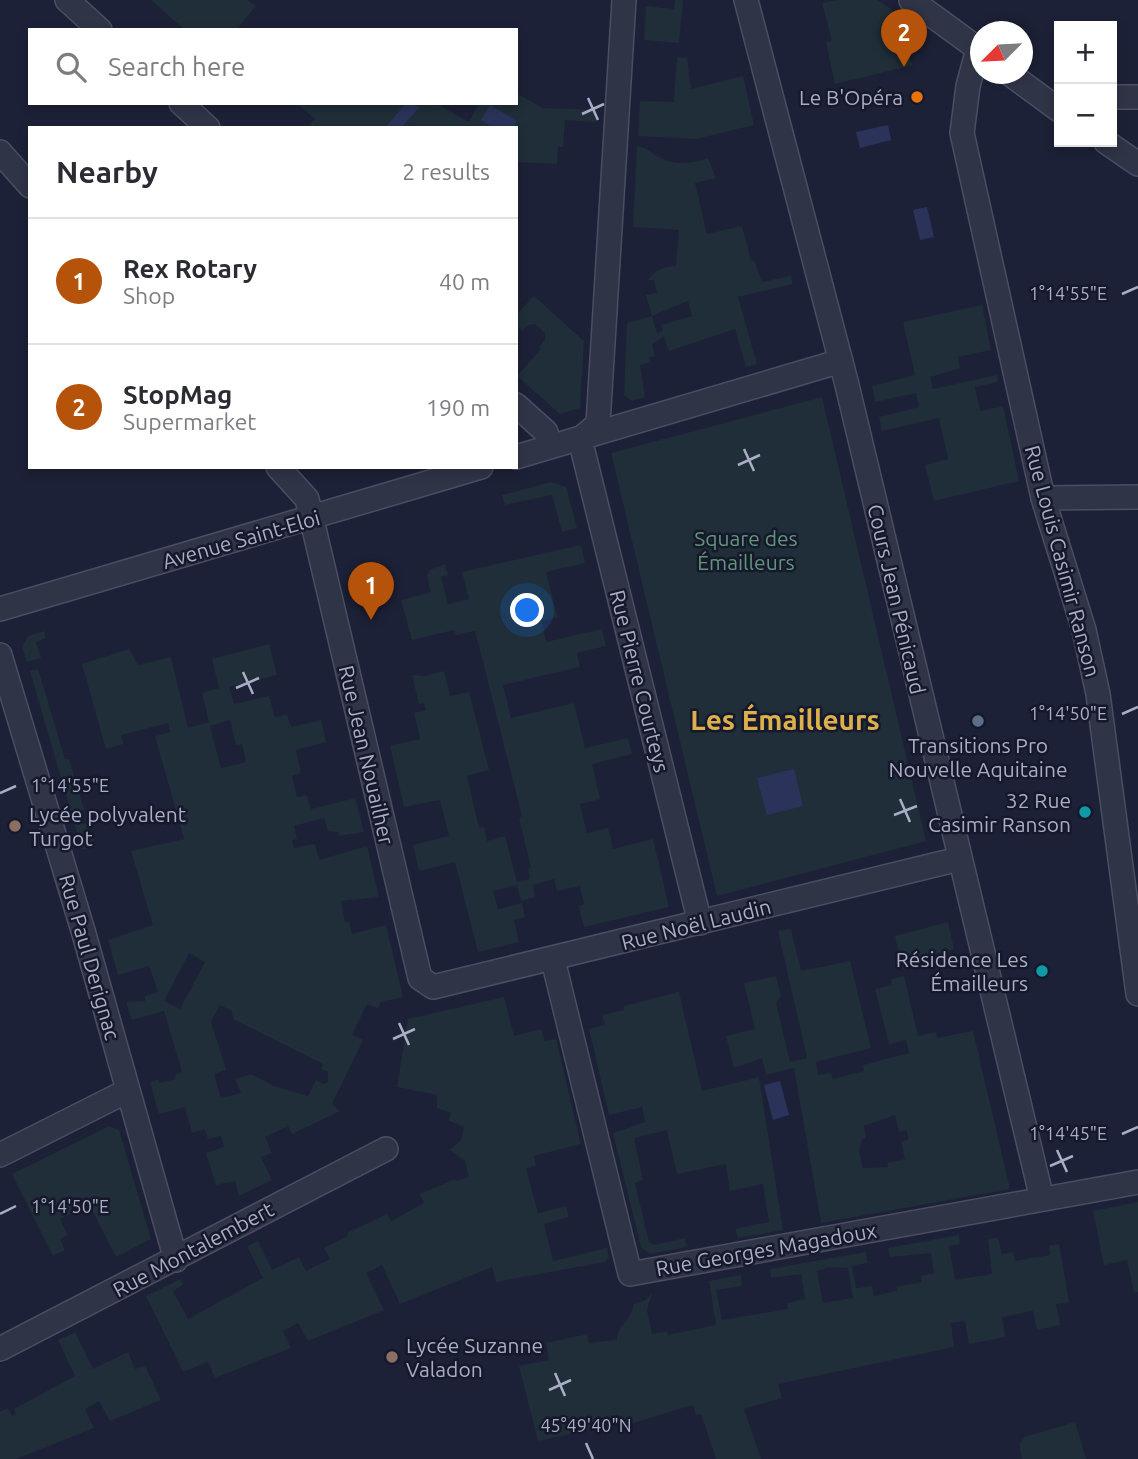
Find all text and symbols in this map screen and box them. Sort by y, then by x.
pin: 2 [881,9,927,67]
north arrow [970,21,1033,84]
map controls [1054,21,1117,147]
button: + [1054,21,1117,84]
search box [28,28,518,105]
icon: search [52,48,90,86]
text: Search here [108,52,245,81]
button: − [1054,84,1117,147]
place label: Le B'Opéra [799,85,903,109]
marker: Le B'Opéra [909,89,925,105]
text: Nearby [56,155,158,189]
text: 2 results [402,159,490,184]
text: Rex Rotary [123,254,257,283]
text: 1 [73,269,85,294]
text: 40 m [439,269,490,294]
text: Shop [123,283,175,308]
text: 1°14'55"E [1029,283,1107,303]
text: StopMag [123,380,232,409]
text: 2 [73,395,85,420]
text: 190 m [426,395,490,420]
text: Supermarket [123,409,256,434]
street label: Rue Louis Casimir Ranson [1021,443,1105,679]
street label: Cours Jean Pénicaud [863,502,931,696]
street label: Avenue Saint-Eloi [159,505,323,573]
park label: Square des Émailleurs [694,526,798,574]
pin: 1 [348,562,394,620]
street label: Rue Pierre Courteys [606,587,674,775]
your location [510,593,544,627]
street label: Rue Jean Nouailher [335,663,399,847]
district label: Les Émailleurs [690,703,880,735]
text: 1°14'50"E [1029,703,1107,723]
marker: Transitions Pro Nouvelle Aquitaine [970,713,986,729]
place label: Transitions Pro Nouvelle Aquitaine [888,733,1068,781]
text: 1°14'55"E [31,775,109,795]
place label: 32 Rue Casimir Ranson [928,788,1071,836]
place label: Lycée polyvalent Turgot [29,802,186,850]
marker: 32 Rue Casimir Ranson [1077,804,1093,820]
marker: Lycée polyvalent Turgot [7,818,23,834]
street label: Rue Paul Derignac [55,871,125,1043]
street label: Rue Noël Laudin [619,894,773,954]
place label: Résidence Les Émailleurs [896,947,1028,995]
marker: Résidence Les Émailleurs [1034,963,1050,979]
text: 1°14'45"E [1029,1123,1107,1143]
text: 1°14'50"E [31,1196,109,1216]
street label: Rue Montalembert [109,1197,277,1301]
street label: Rue Georges Magadoux [654,1218,879,1280]
place label: Lycée Suzanne Valadon [406,1333,543,1381]
marker: Lycée Suzanne Valadon [384,1349,400,1365]
text: 45°49'40"N [540,1415,632,1435]

